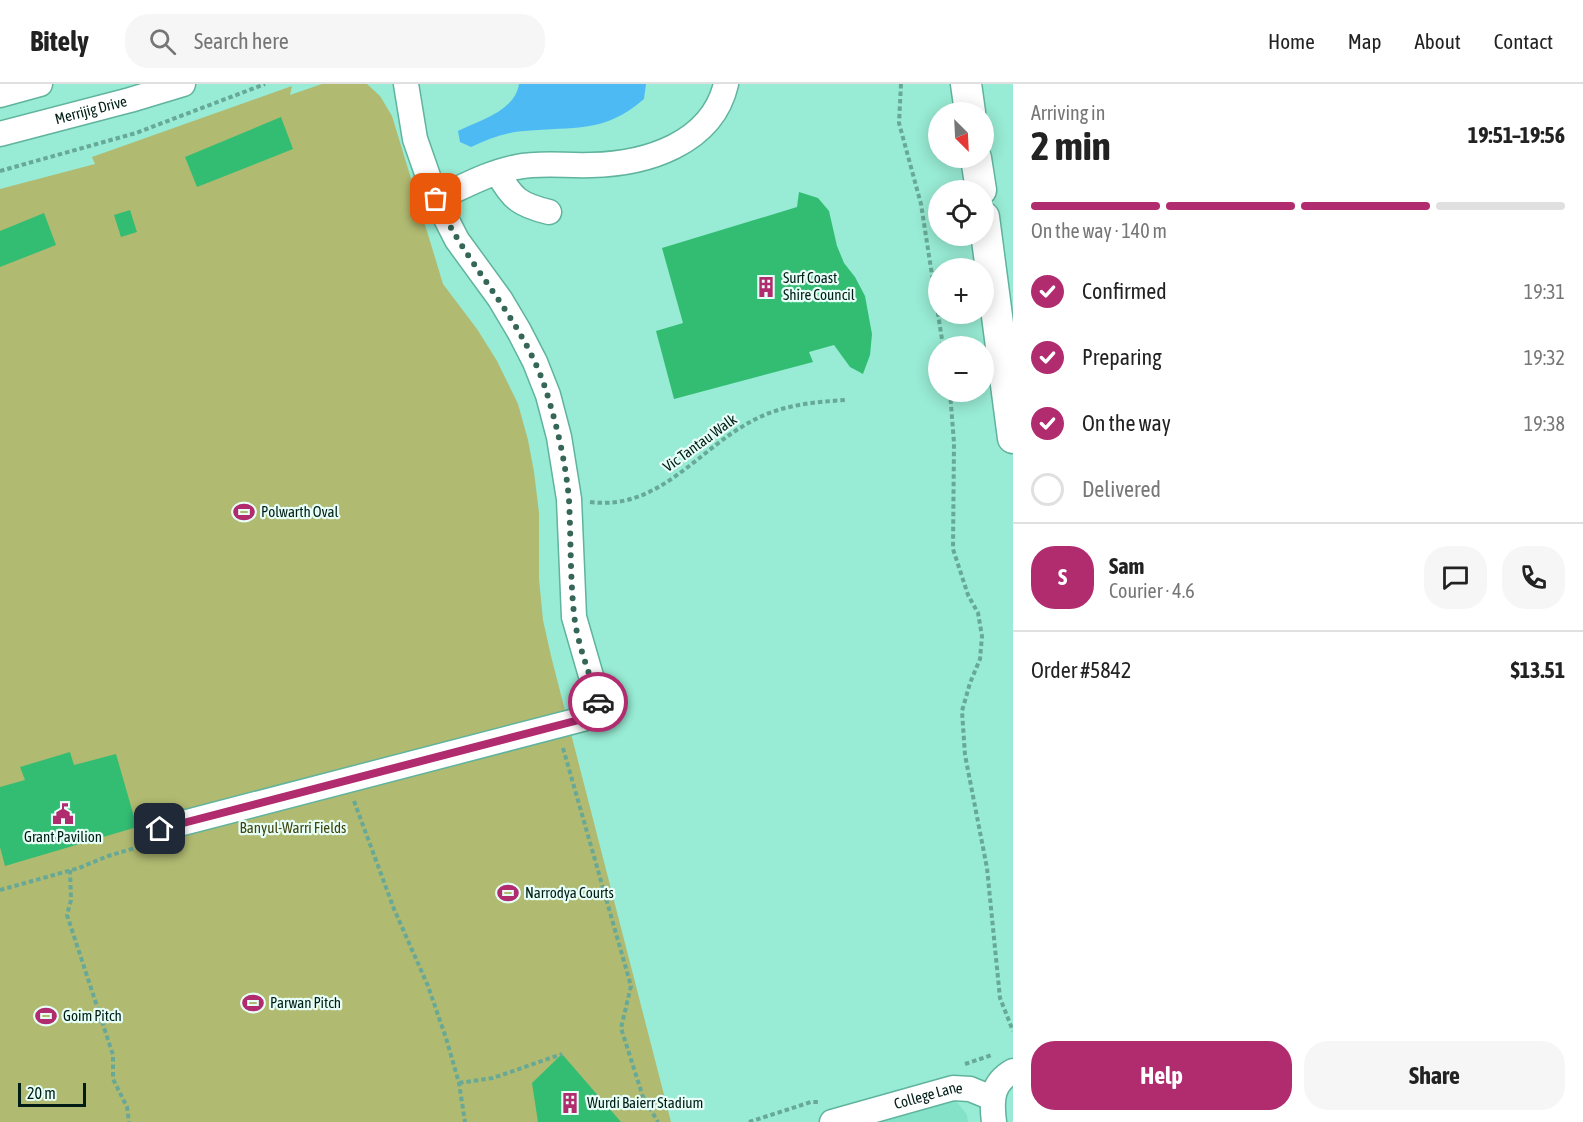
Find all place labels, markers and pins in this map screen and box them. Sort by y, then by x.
pin [410,173,461,224]
place label: Surf Coast Shire Council [783,269,855,303]
building icon: Surf Coast Shire Council [754,275,778,299]
sports icon: Polwarth Oval [232,500,256,524]
place label: Polwarth Oval [261,503,339,520]
public building icon: Grant Pavilion [51,802,75,826]
pin [134,803,185,854]
place label: Grant Pavilion [24,828,102,845]
sports icon: Narrodya Courts [496,881,520,905]
place label: Narrodya Courts [525,884,614,901]
sports icon: Parwan Pitch [241,991,265,1015]
place label: Parwan Pitch [270,994,341,1011]
sports icon: Goim Pitch [34,1004,58,1028]
place label: Goim Pitch [63,1007,122,1024]
building icon: Wurdi Baierr Stadium [558,1091,582,1115]
place label: Wurdi Baierr Stadium [587,1094,703,1111]

